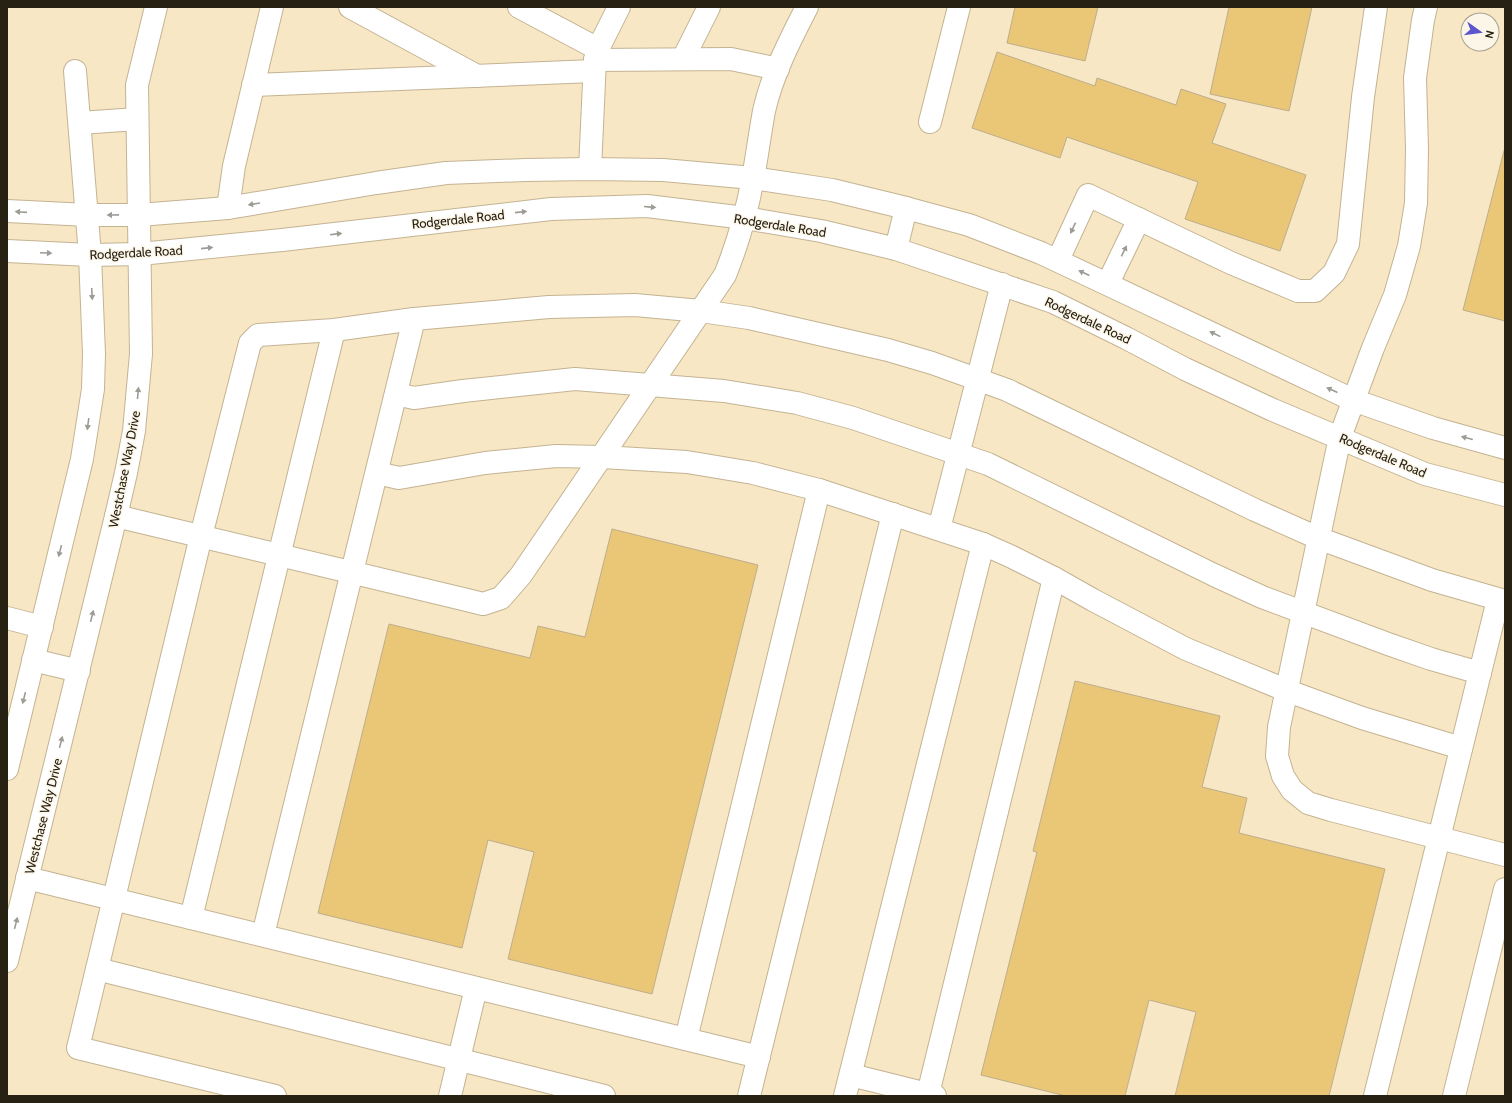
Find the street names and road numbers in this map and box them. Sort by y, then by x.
street label: Rodgerdale Road [411,206,505,232]
street label: Rodgerdale Road [733,210,827,240]
street label: Rodgerdale Road [89,242,183,262]
street label: Rodgerdale Road [1042,293,1134,347]
street label: Westchase Way Drive [105,409,143,529]
street label: Rodgerdale Road [1337,429,1429,481]
street label: Westchase Way Drive [21,756,65,876]

